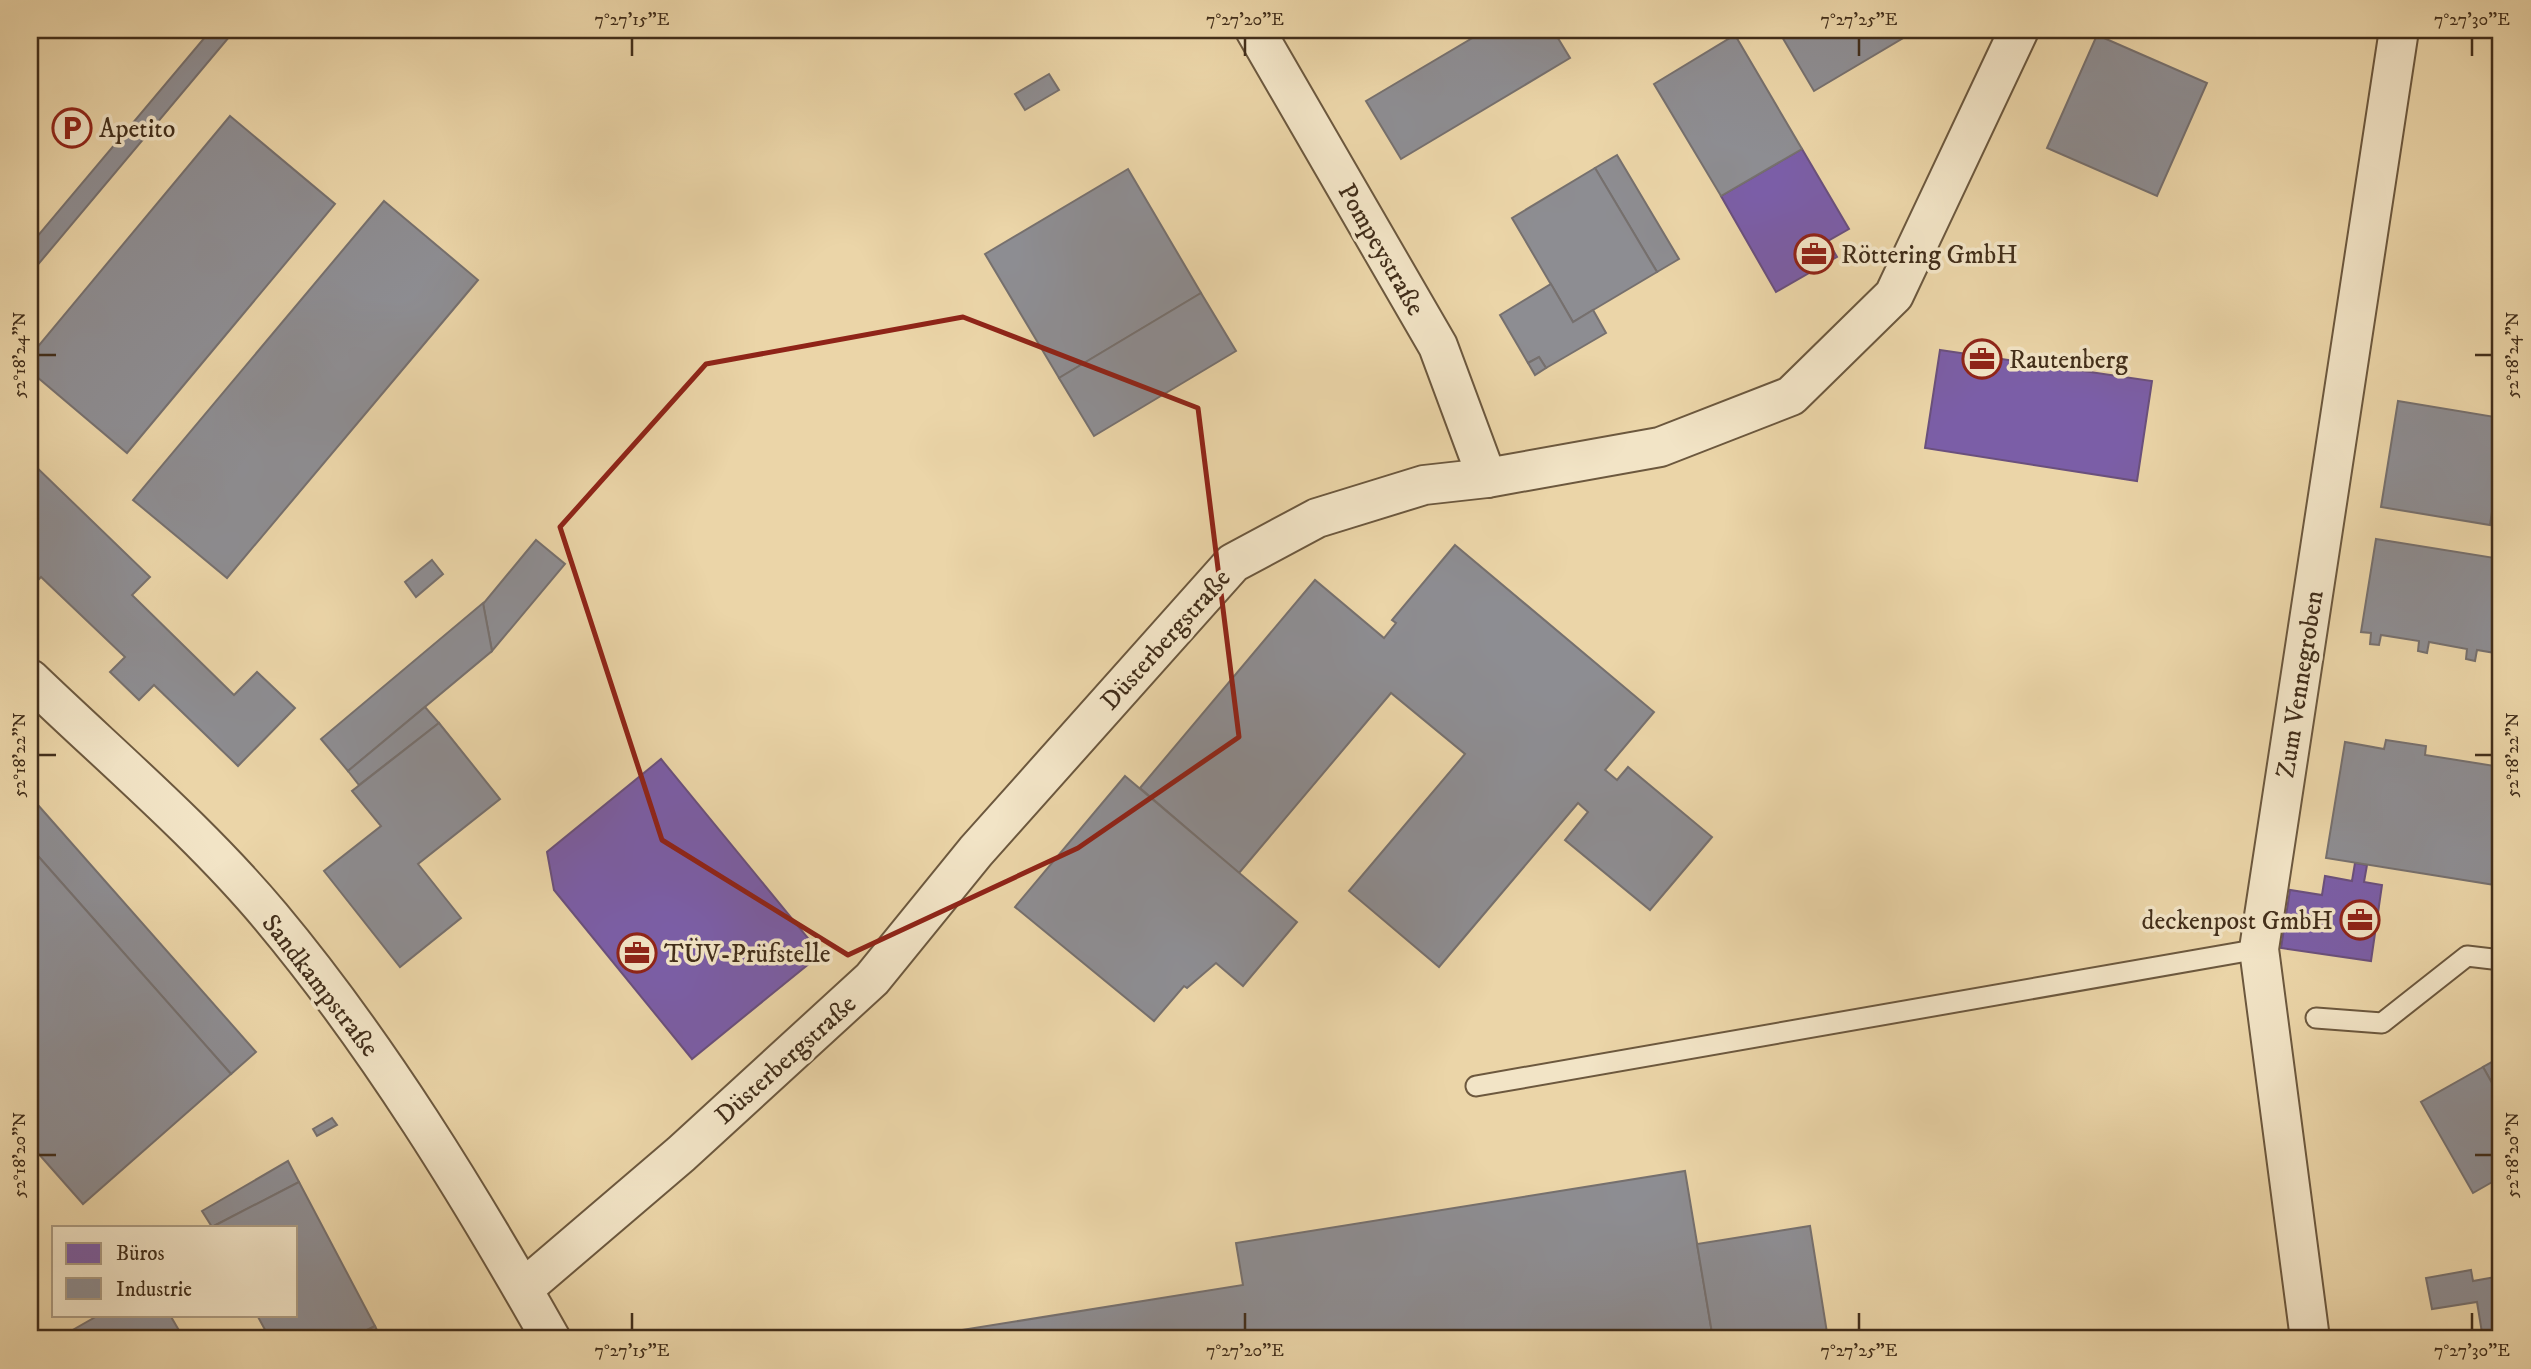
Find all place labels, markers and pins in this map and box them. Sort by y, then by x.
parking icon: Apetito [51,107,93,149]
place label: Apetito [99,113,175,146]
office icon: Röttering GmbH [1793,233,1835,275]
place label: Röttering GmbH [1841,239,2018,272]
office icon: Rautenberg [1961,338,2003,380]
place label: Rautenberg [2009,344,2128,377]
office icon: deckenpost GmbH [2339,899,2381,941]
place label: deckenpost GmbH [2141,905,2333,938]
office icon: TÜV-Prüfstelle [616,932,658,974]
place label: TÜV-Prüfstelle [664,938,831,971]

